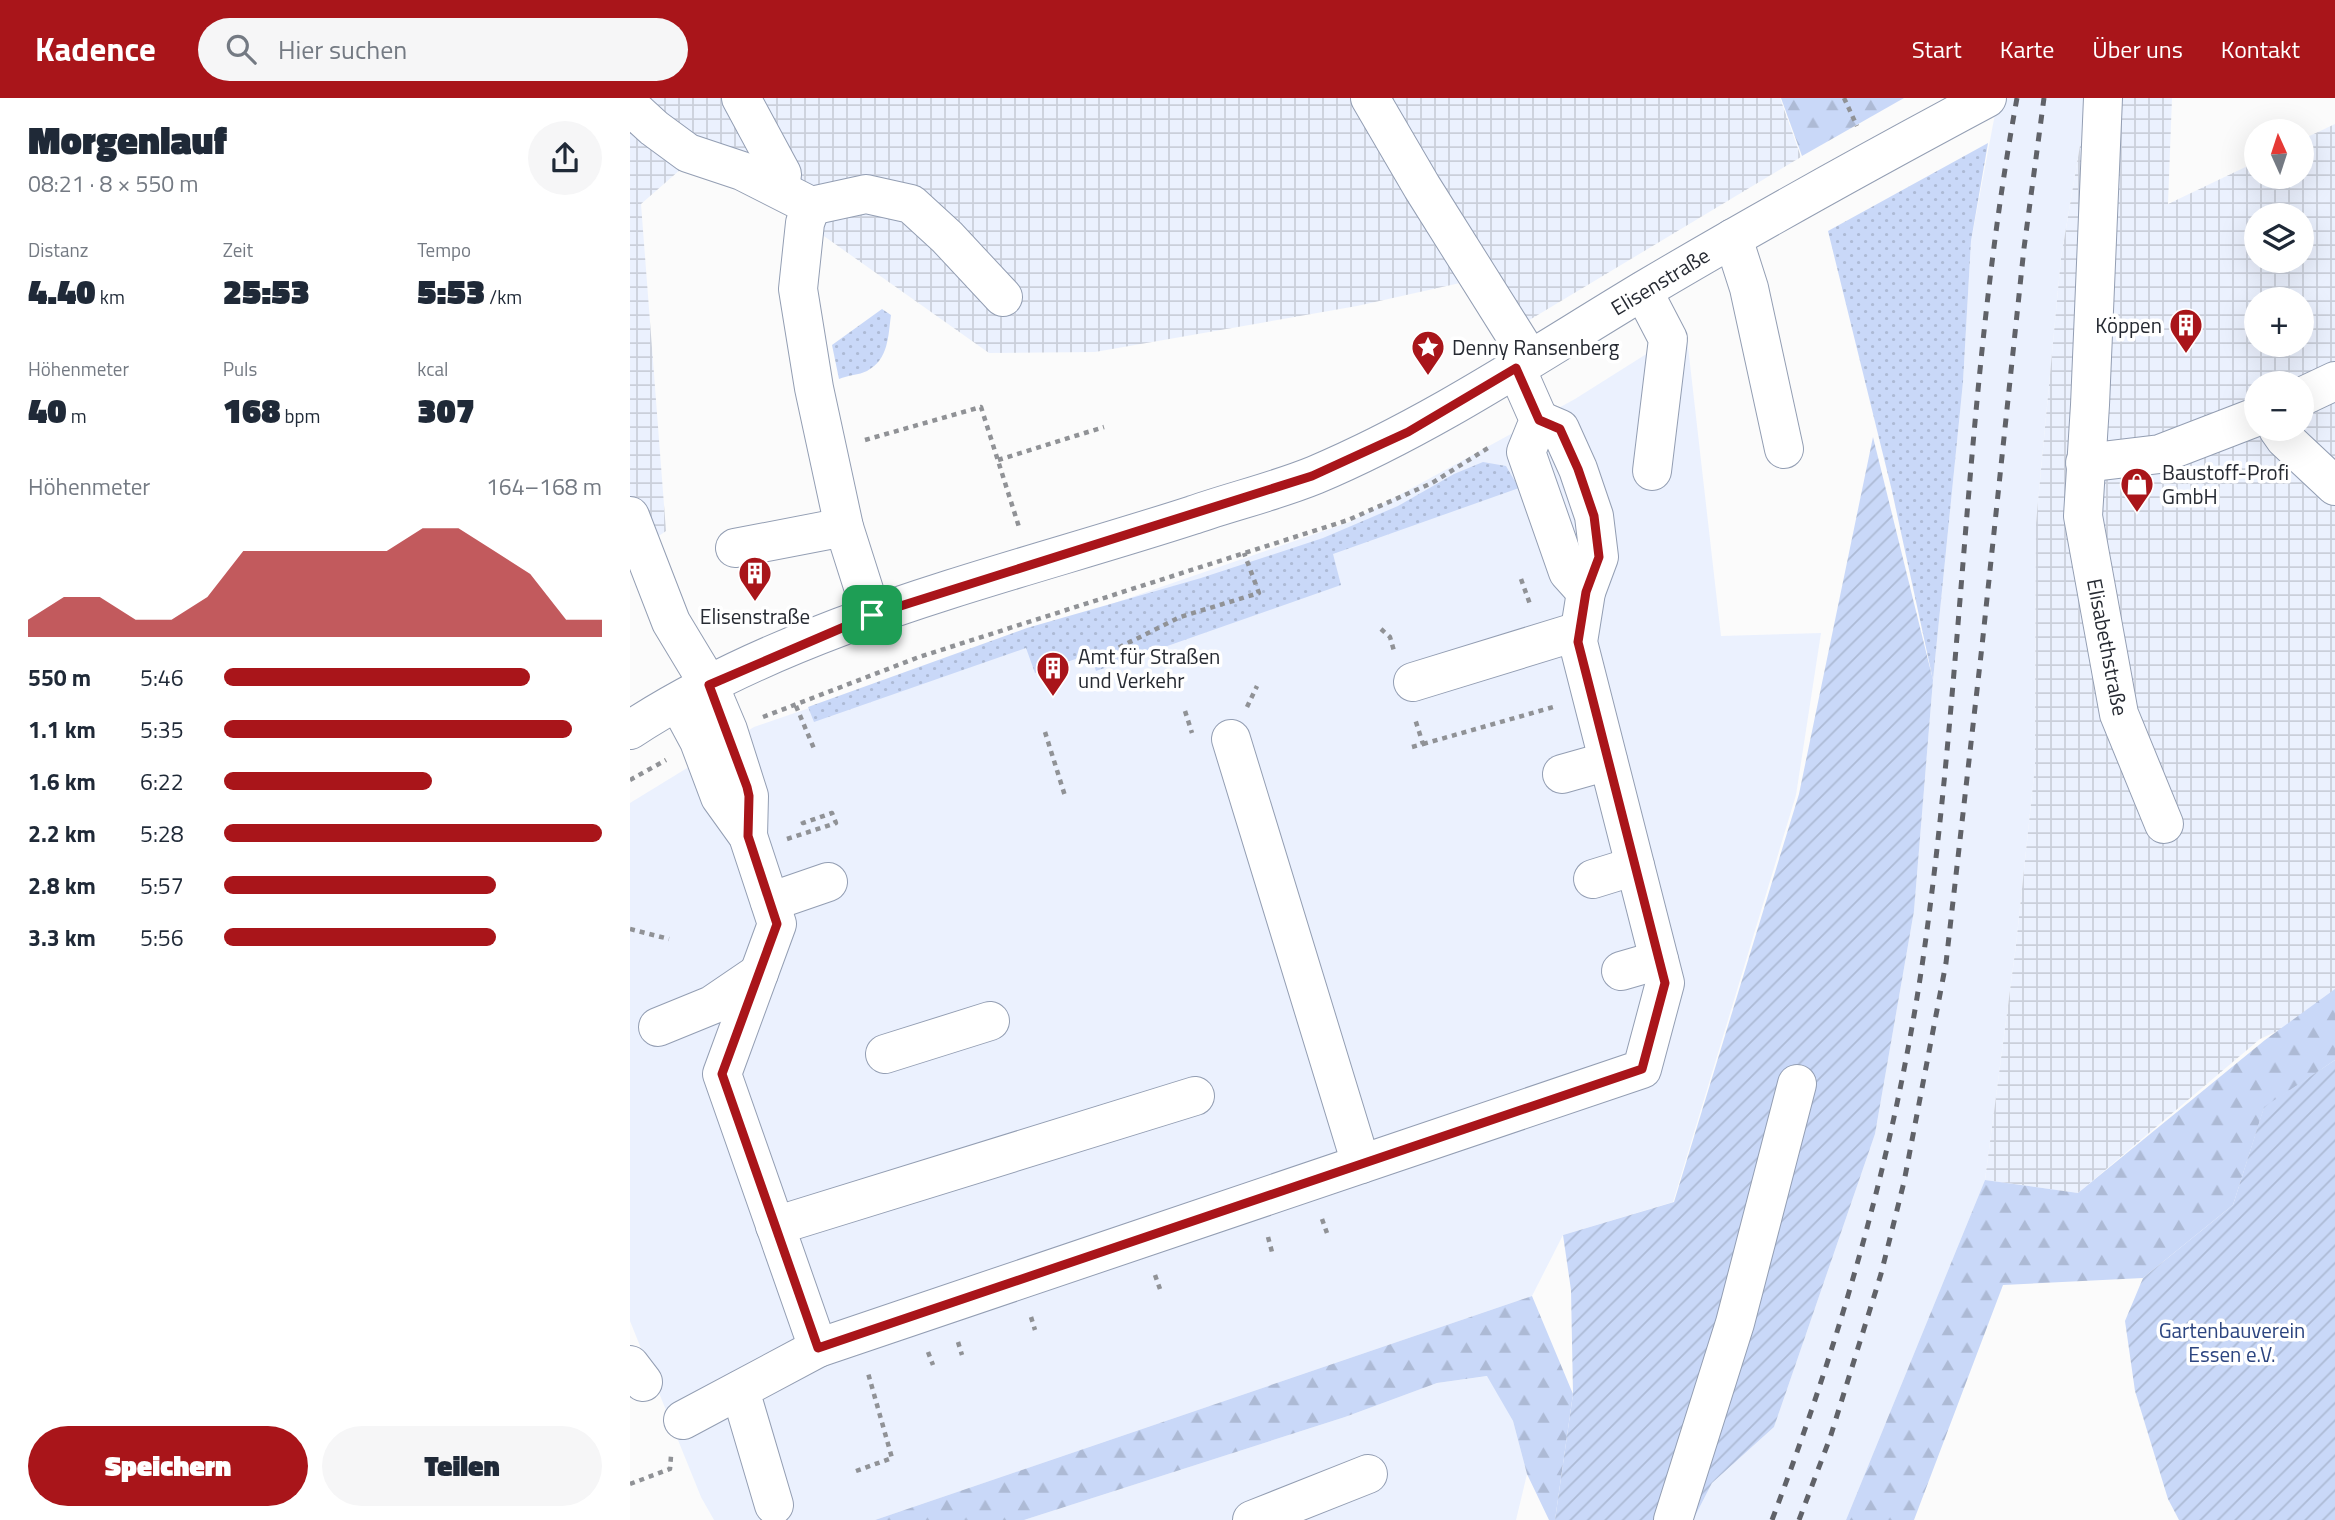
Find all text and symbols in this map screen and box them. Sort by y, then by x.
search box [198,18,688,81]
text: Kadence [35,24,156,74]
icon: search [222,30,260,68]
text: Hier suchen [278,30,407,69]
text: Start [1912,31,1962,67]
text: Karte [2000,31,2054,67]
text: Über uns [2092,31,2183,67]
text: Kontakt [2221,31,2300,67]
text: Morgenlauf [28,111,227,169]
north arrow [2244,119,2314,189]
map controls [2244,119,2314,441]
button: share [528,121,602,195]
text: 08:21 · 8 × 550 m [28,166,198,201]
button: layers [2244,203,2314,273]
text: Distanz [28,235,88,264]
text: Zeit [223,235,253,264]
text: Tempo [417,235,471,264]
street label: Elisenstraße [1604,239,1716,323]
text: 4.40 [28,264,96,318]
text: 25:53 [223,264,310,318]
text: 5:53 [417,264,485,318]
text: km [96,282,125,311]
text: /km [485,282,522,311]
button: + [2244,287,2314,357]
building icon: Köppen [2167,306,2205,355]
place label: Köppen [2095,309,2162,341]
place icon: Denny Ransenberg [1409,328,1447,377]
place label: Denny Ransenberg [1452,331,1619,363]
text: Höhenmeter [28,354,129,383]
text: Puls [223,354,257,383]
text: kcal [417,354,448,383]
button: − [2244,371,2314,441]
text: 40 [28,383,67,437]
text: 168 [223,383,280,437]
text: 307 [417,383,475,437]
text: m [67,401,87,430]
text: bpm [280,401,321,430]
place label: Baustoff-Profi GmbH [2162,456,2289,512]
shop icon: Baustoff-Profi GmbH [2118,465,2156,514]
text: Höhenmeter [28,469,150,504]
text: 164–168 m [486,469,602,504]
building icon: Elisenstraße [736,554,774,603]
street label: Elisabethstraße [2079,576,2137,718]
pin [842,585,902,645]
icon: arrive [853,596,891,634]
place label: Elisenstraße [700,600,810,632]
place label: Amt für Straßen und Verkehr [1078,640,1220,696]
building icon: Amt für Straßen und Verkehr [1034,649,1072,698]
text: 550 m [28,660,91,695]
text: 5:46 [140,660,184,695]
text: 1.1 km [28,712,96,747]
text: 5:35 [140,712,184,747]
text: 1.6 km [28,764,96,799]
text: 6:22 [140,764,184,799]
text: 2.2 km [28,816,96,851]
text: 5:28 [140,816,184,851]
text: 2.8 km [28,868,96,903]
text: 5:57 [140,868,184,903]
text: 3.3 km [28,920,96,955]
text: 5:56 [140,920,184,955]
park label: Gartenbauverein Essen e.V. [2159,1314,2305,1370]
button: Speichern [28,1426,308,1506]
button: Teilen [322,1426,602,1506]

